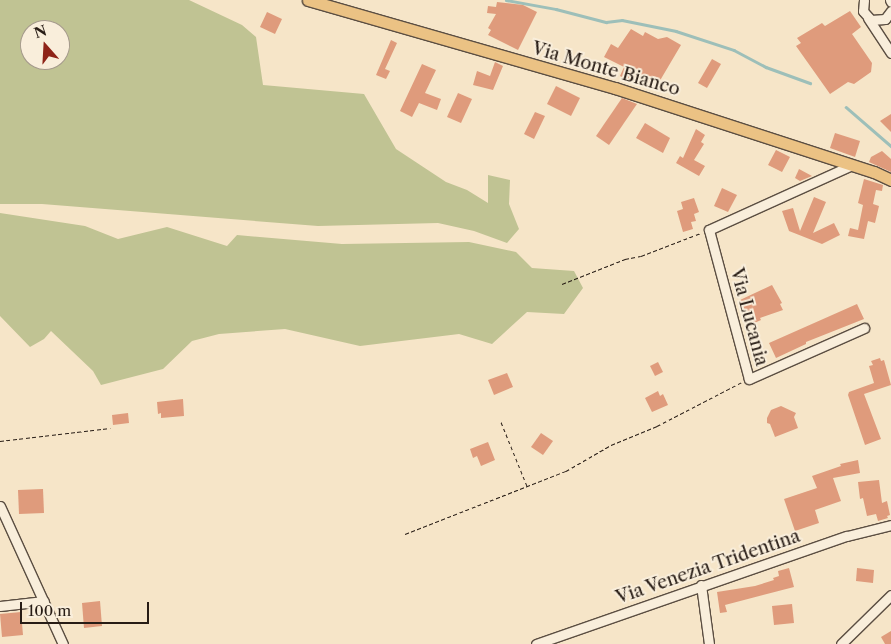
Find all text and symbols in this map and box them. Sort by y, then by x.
north arrow [20,20,70,70]
text: N [32,21,49,42]
street label: Via Monte Bianco [529,37,683,101]
street label: Via Lucania [726,266,772,368]
street label: Via Venezia Tridentina [612,525,804,609]
scale bar [22,592,151,624]
text: 100 m [28,601,71,620]

